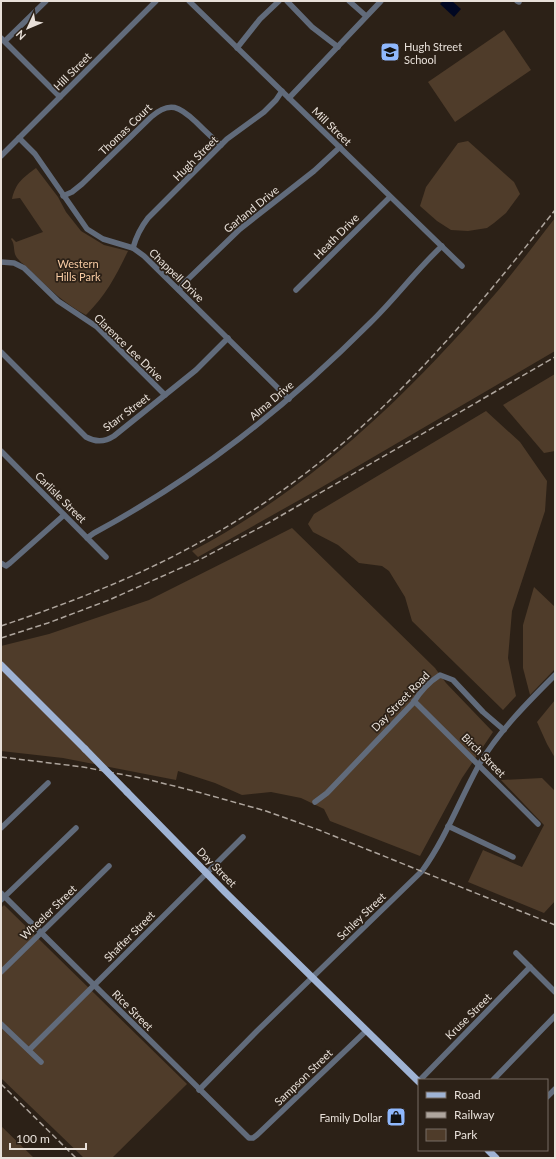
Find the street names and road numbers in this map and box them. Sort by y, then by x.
street label: Hill Street [50,49,94,93]
street label: Thomas Court [96,101,154,157]
street label: Mill Street [310,104,354,148]
street label: Hugh Street [170,133,220,183]
street label: Garland Drive [221,183,281,235]
street label: Heath Drive [311,211,361,261]
street label: Chappell Drive [147,246,207,305]
street label: Clarence Lee Drive [92,311,166,383]
street label: Alma Drive [246,378,296,422]
street label: Starr Street [100,390,152,434]
street label: Carlisle Street [33,469,89,525]
street label: Day Street Road [368,668,432,734]
street label: Birch Street [459,730,509,780]
street label: Day Street [194,844,240,890]
street label: Wheeler Street [17,882,79,942]
street label: Schley Street [334,889,388,942]
street label: Shafter Street [101,908,157,964]
street label: Rice Street [110,987,156,1033]
street label: Kruse Street [442,990,494,1042]
street label: Sampson Street [271,1046,335,1108]

